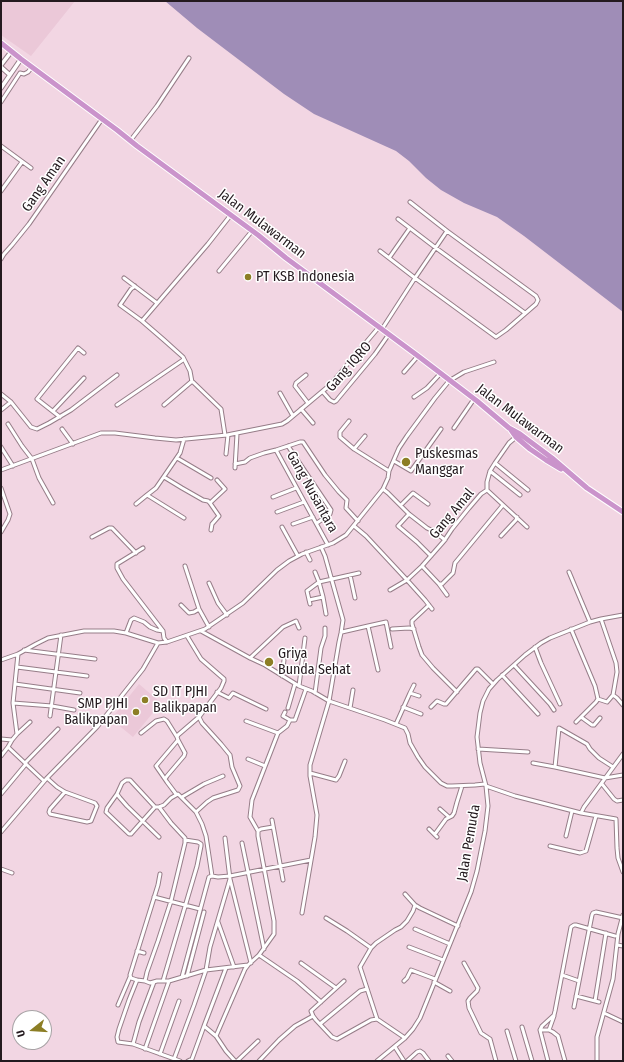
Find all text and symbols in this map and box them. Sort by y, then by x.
street label: Gang Aman [19,153,69,215]
street label: Jalan Mulawarman [215,186,309,262]
place label: PT KSB Indonesia [256,269,355,285]
marker: PT KSB Indonesia [243,272,253,282]
street label: Gang IQRO [323,339,375,395]
street label: Jalan Mulawarman [473,381,567,457]
place label: Puskesmas Manggar [415,446,478,478]
street label: Gang Nusantara [283,448,341,536]
marker: Puskesmas Manggar [400,456,412,468]
street label: Gang Amal [426,485,478,543]
place label: Griya Bunda Sehat [278,646,351,678]
marker: Griya Bunda Sehat [263,656,275,668]
place label: SD IT PJHI Balikpapan [153,684,217,716]
marker: SD IT PJHI Balikpapan [140,695,150,705]
place label: SMP PJHI Balikpapan [64,696,128,728]
marker: SMP PJHI Balikpapan [131,707,141,717]
street label: Jalan Pemuda [454,803,484,883]
north arrow [12,1010,52,1050]
text: U [14,1028,28,1038]

